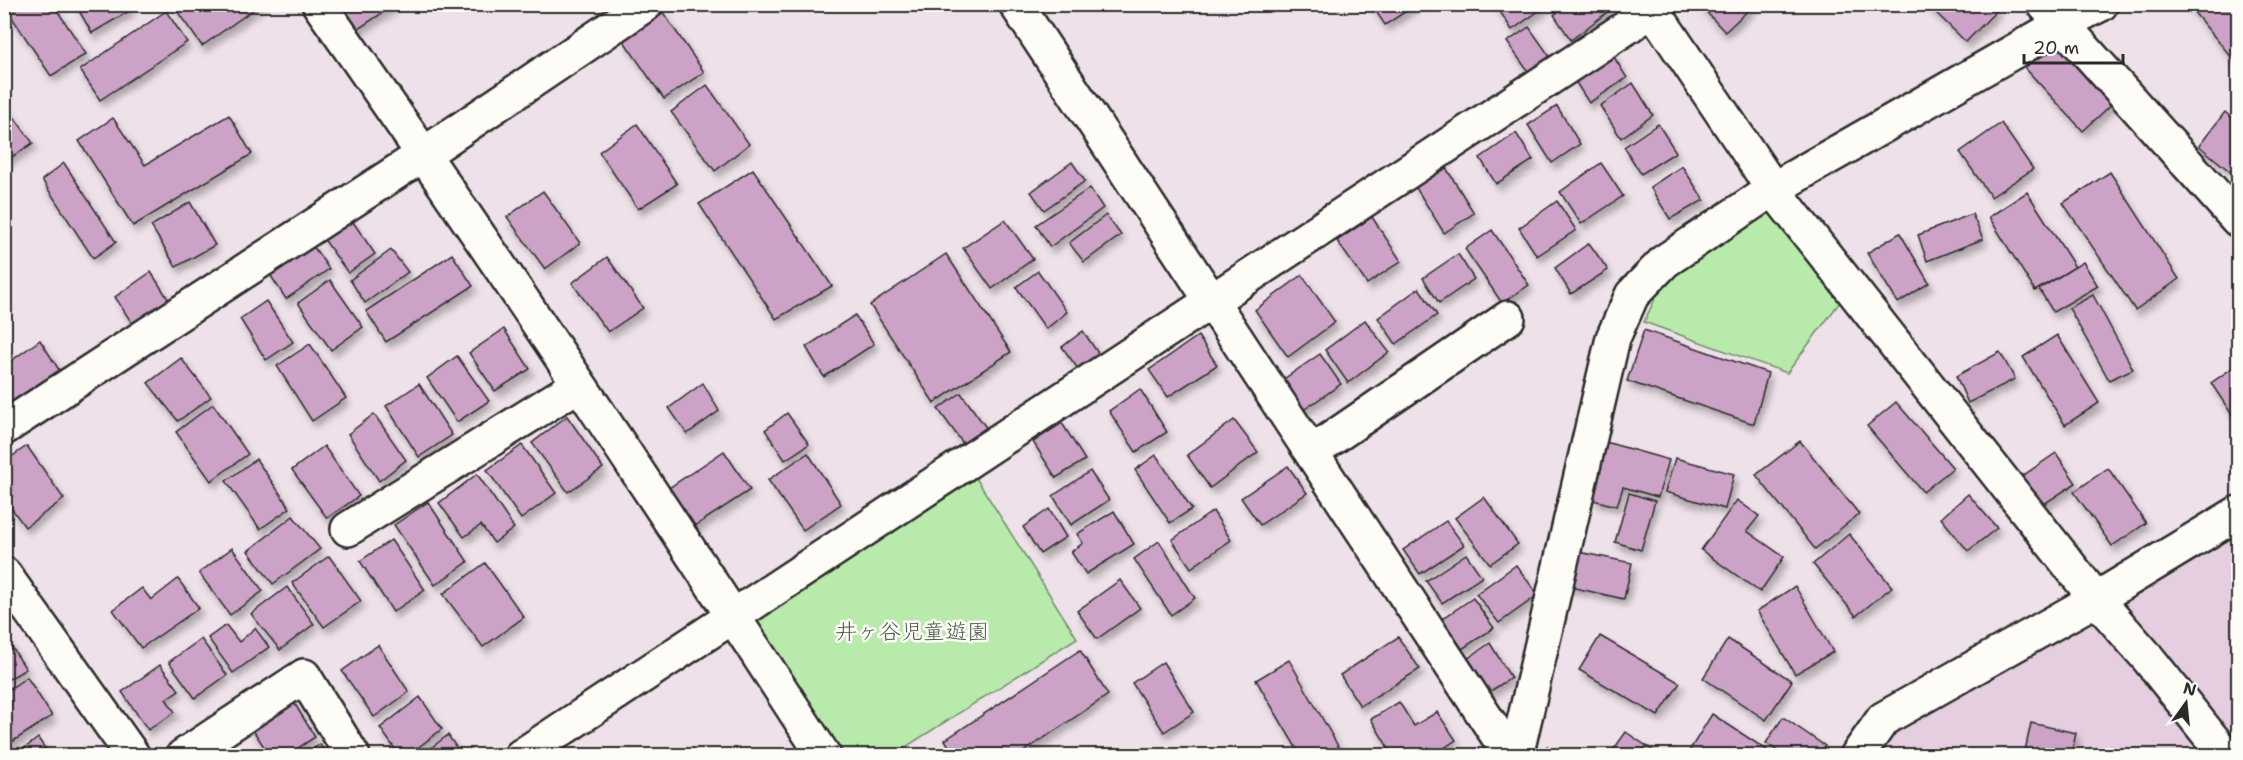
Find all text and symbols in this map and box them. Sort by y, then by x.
scale bar [2024,27,2123,65]
text: 20 m [2033,36,2079,60]
park label: 井ヶ谷児童遊園 [835,617,989,646]
north arrow [2156,673,2216,733]
text: N [2181,677,2199,701]

